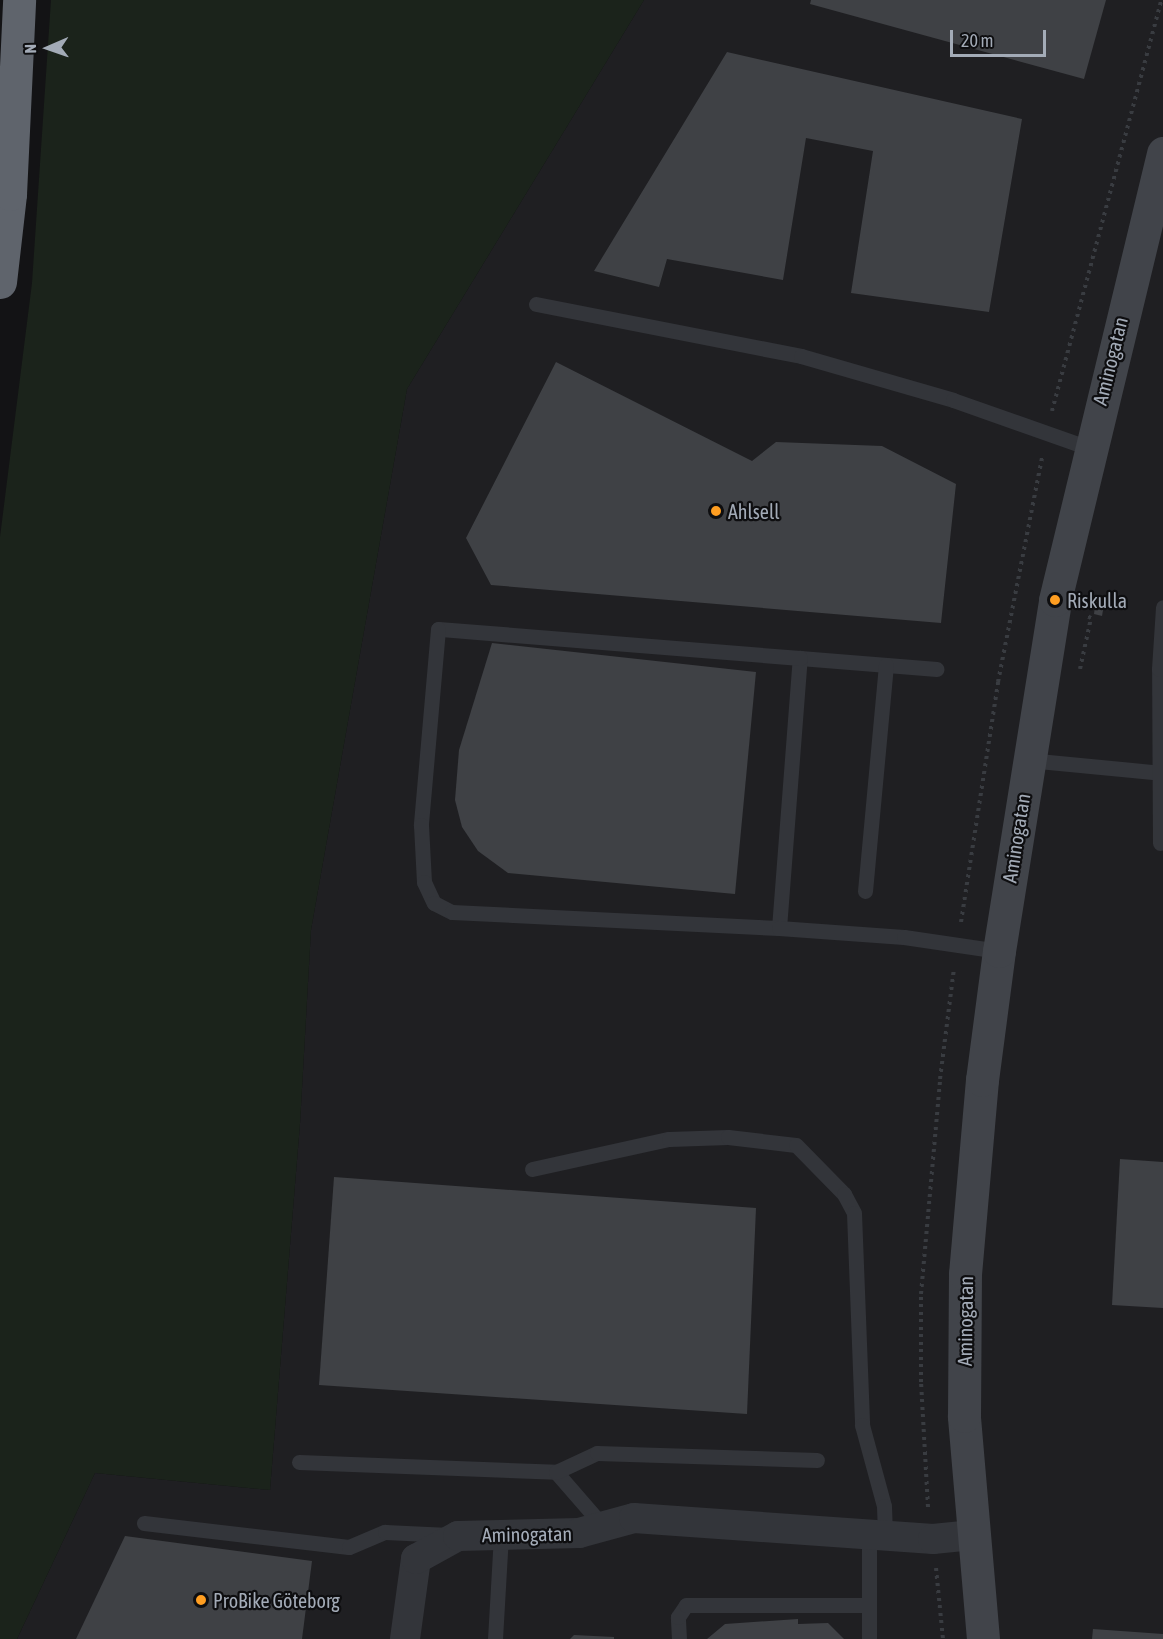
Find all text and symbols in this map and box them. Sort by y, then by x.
north arrow [18,18,78,78]
scale bar [953,18,1049,56]
text: 20 m [961,30,993,51]
text: N [21,44,39,54]
street label: Aminogatan [1087,314,1133,408]
place label: Ahlsell [728,499,780,523]
marker: Ahlsell [709,504,723,518]
place label: Riskulla [1067,588,1127,612]
marker: Riskulla [1048,593,1062,607]
street label: Aminogatan [997,792,1035,884]
street label: Aminogatan [952,1276,978,1366]
street label: Aminogatan [482,1521,572,1547]
place label: ProBike Göteborg [213,1588,340,1612]
marker: ProBike Göteborg [194,1593,208,1607]

